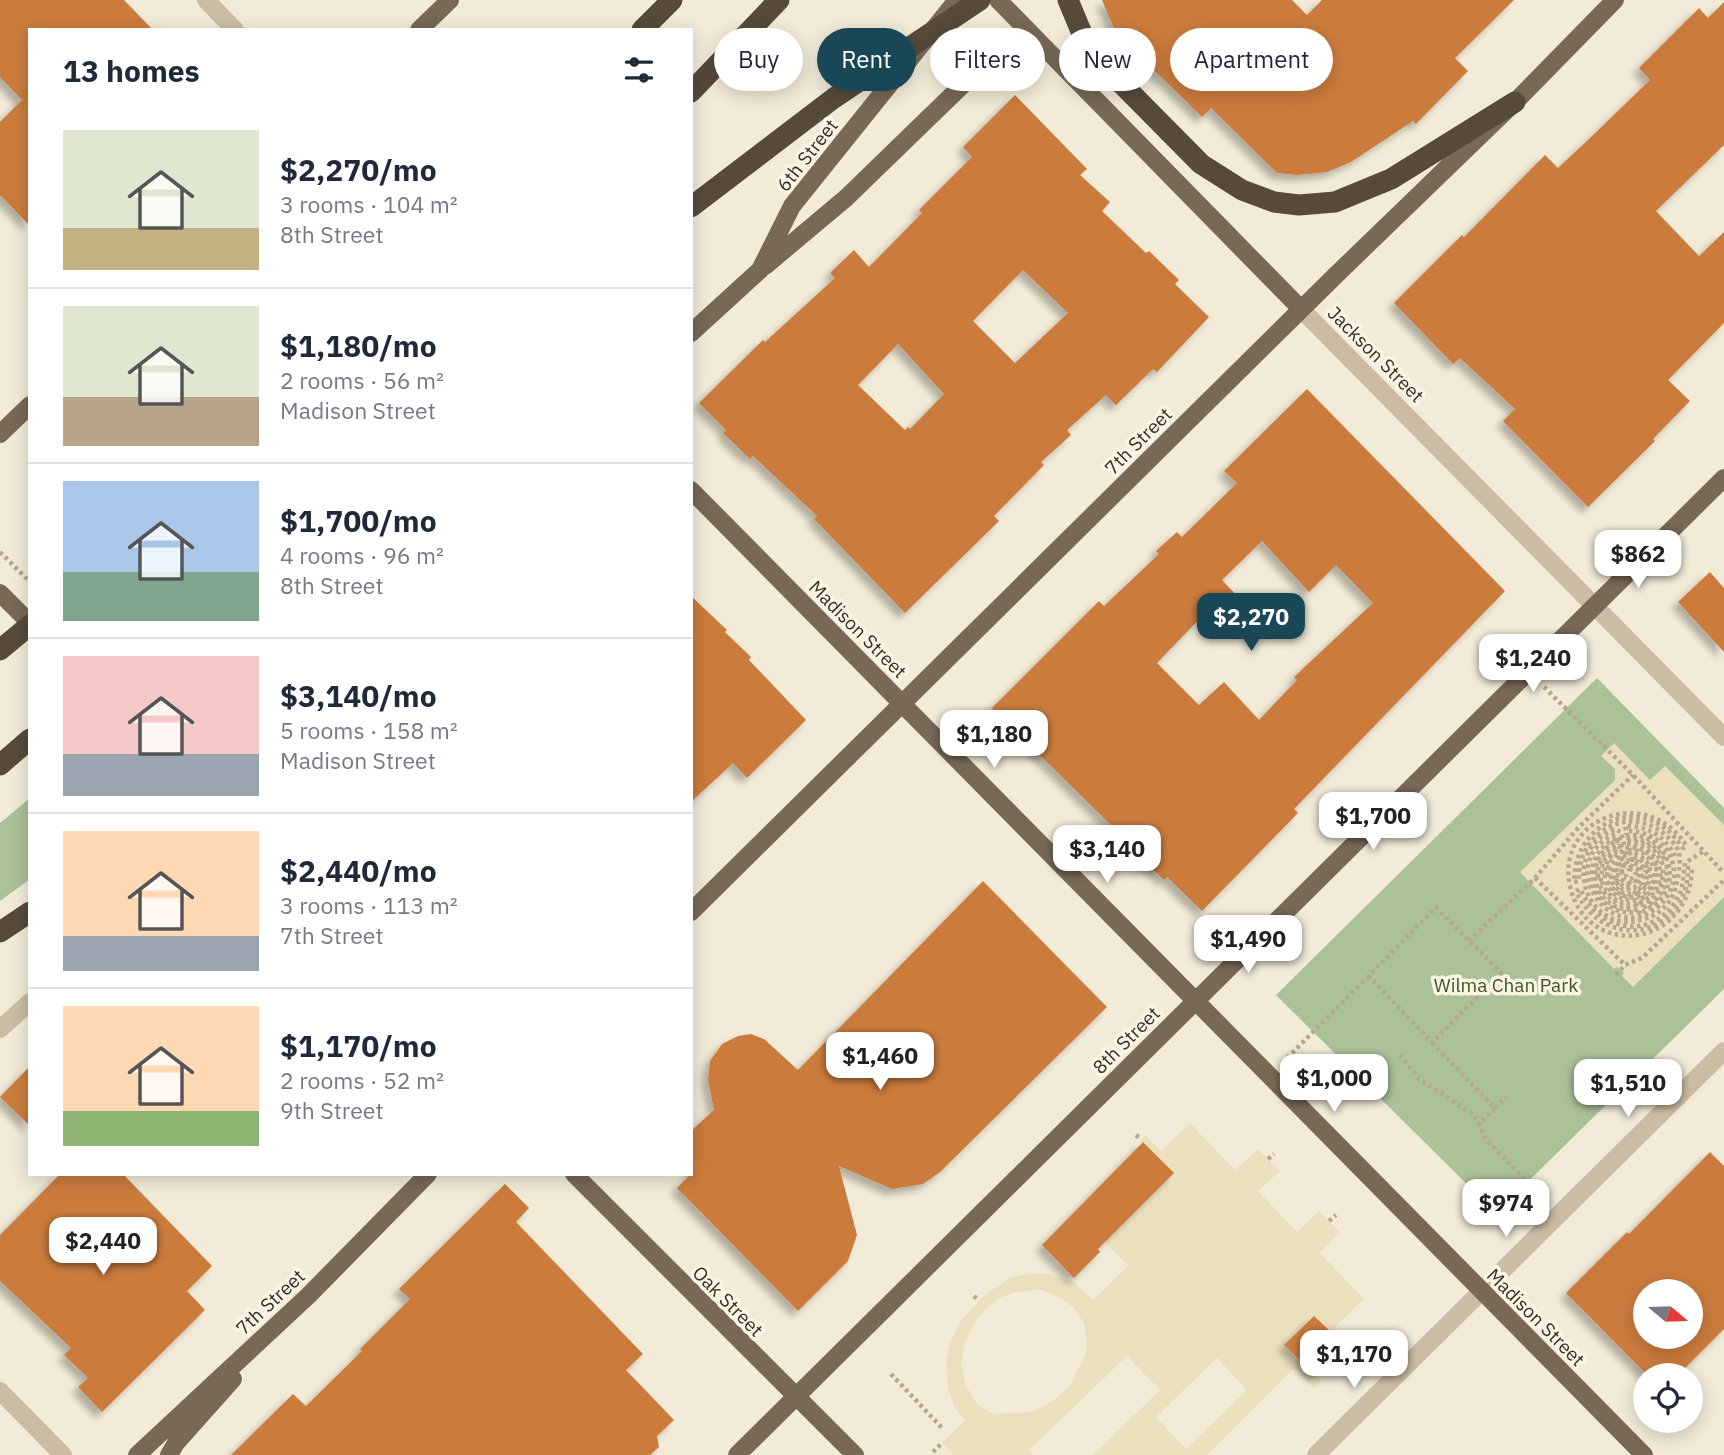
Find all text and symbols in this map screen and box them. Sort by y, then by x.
chip: Buy [714,28,803,91]
chip: Rent [817,28,916,91]
chip: Filters [930,28,1045,91]
chip: New [1059,28,1156,91]
chip: Apartment [1170,28,1333,91]
text: 13 homes [63,51,200,90]
icon: filters [620,51,658,89]
street label: 6th Street [771,114,843,196]
text: $2,270/mo [280,150,437,189]
icon: home [119,158,203,242]
text: 3 rooms · 104 m² [280,189,458,219]
text: 8th Street [280,219,383,249]
street label: Jackson Street [1323,301,1429,407]
text: $1,180/mo [280,326,437,365]
icon: home [119,334,203,418]
text: 2 rooms · 56 m² [280,365,444,395]
text: Madison Street [280,395,436,425]
street label: 7th Street [1099,402,1177,480]
text: $1,700/mo [280,501,437,540]
icon: home [119,509,203,593]
pin: $862 [1597,530,1679,590]
text: $862 [1610,538,1666,568]
text: 4 rooms · 96 m² [280,540,444,570]
text: 8th Street [280,570,383,600]
street label: Madison Street [804,575,912,683]
pin: $2,270 [1194,594,1308,653]
text: $2,270 [1213,601,1289,631]
pin: $1,240 [1476,634,1590,694]
text: $1,240 [1495,642,1571,672]
text: $3,140/mo [280,676,437,715]
icon: home [119,684,203,768]
pin: $1,180 [937,710,1051,770]
text: 5 rooms · 158 m² [280,715,458,745]
text: $1,180 [956,718,1032,748]
text: Madison Street [280,745,436,775]
pin: $1,700 [1316,792,1430,852]
text: $1,700 [1335,800,1411,830]
pin: $3,140 [1050,826,1164,885]
text: $3,140 [1069,833,1145,863]
text: $2,440/mo [280,851,437,890]
icon: home [119,859,203,943]
text: 3 rooms · 113 m² [280,890,458,920]
pin: $1,490 [1191,916,1305,975]
text: 7th Street [280,920,383,950]
text: $1,490 [1210,923,1286,953]
park label: Wilma Chan Park [1434,973,1578,997]
street label: 8th Street [1087,1001,1165,1079]
text: $1,170/mo [280,1026,437,1065]
pin: $1,460 [823,1032,937,1092]
icon: home [119,1034,203,1118]
text: $1,460 [842,1040,918,1070]
pin: $1,000 [1277,1054,1391,1114]
pin: $1,510 [1571,1060,1685,1119]
text: $1,000 [1296,1062,1372,1092]
text: 2 rooms · 52 m² [280,1065,444,1095]
text: $1,510 [1590,1067,1666,1097]
text: 9th Street [280,1095,383,1125]
pin: $974 [1465,1180,1547,1239]
text: $974 [1478,1187,1534,1217]
pin: $2,440 [46,1218,160,1277]
text: $2,440 [65,1225,141,1255]
street label: Oak Street [688,1261,768,1341]
street label: Madison Street [1482,1263,1590,1371]
street label: 7th Street [231,1264,309,1340]
north arrow [1633,1279,1703,1349]
map controls [1633,1279,1703,1433]
pin: $1,170 [1297,1330,1411,1390]
text: $1,170 [1316,1338,1392,1368]
button: locate [1633,1363,1703,1433]

